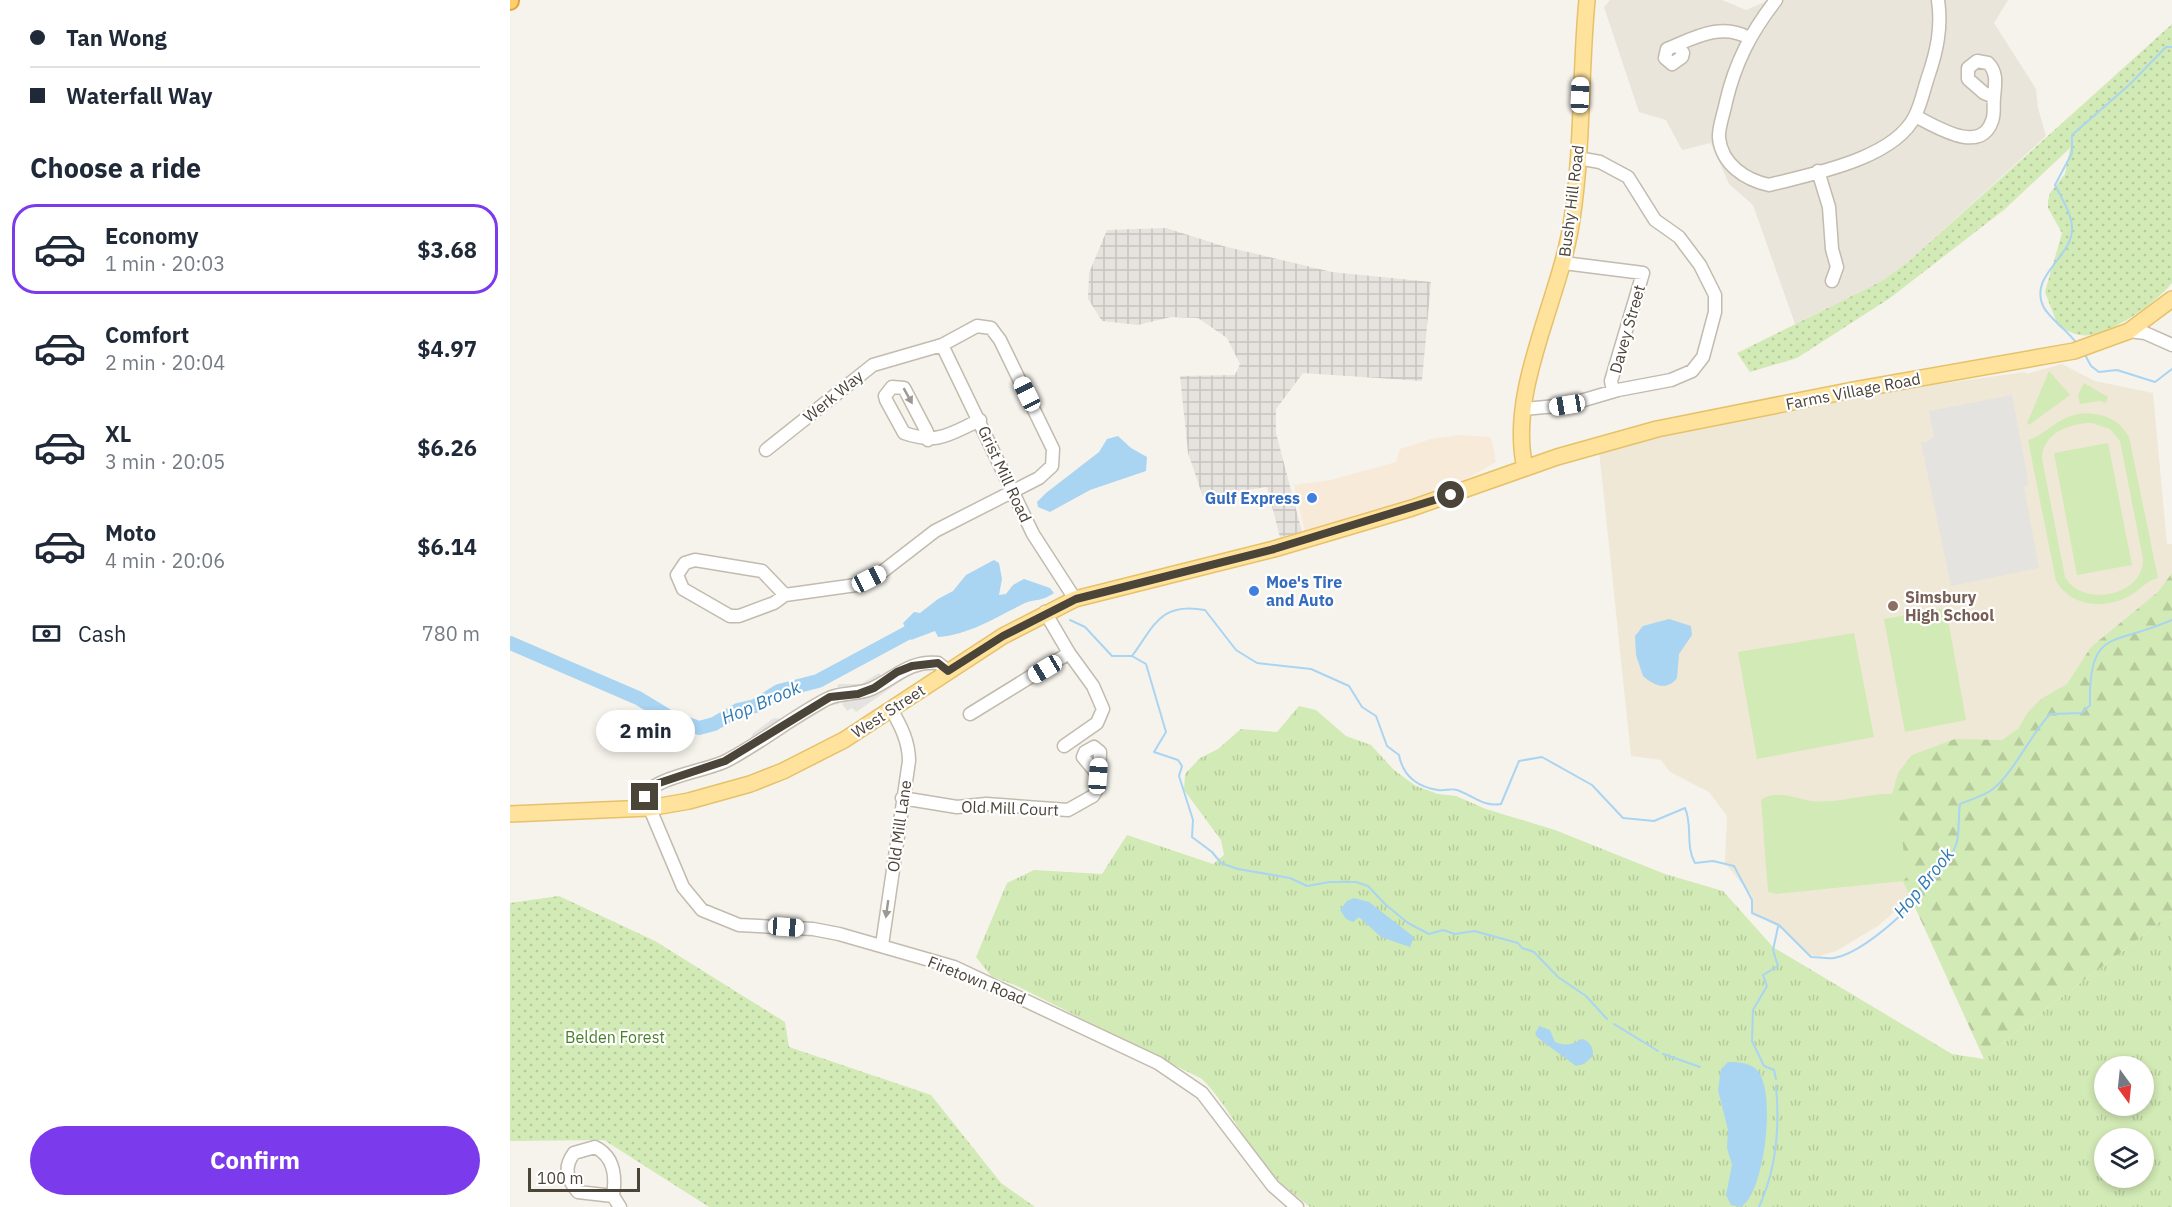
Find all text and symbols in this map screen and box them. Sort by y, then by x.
text: Tan Wong [66,23,167,52]
car [1570,77,1590,113]
text: Waterfall Way [66,81,213,110]
street label: Bushy Hill Road [1554,144,1588,258]
text: Choose a ride [30,150,201,185]
text: Economy [105,221,199,250]
icon: car [33,222,87,276]
text: $3.68 [417,235,477,264]
text: 1 min · 20:03 [105,250,225,277]
street label: Davey Street [1605,282,1649,376]
text: Comfort [105,320,189,349]
icon: car [33,321,87,375]
text: $4.97 [417,334,477,363]
text: 2 min · 20:04 [105,349,225,376]
street label: Werk Way [799,366,867,426]
street label: Farms Village Road [1784,368,1922,414]
car [1011,374,1043,414]
one-way arrow [903,388,913,405]
car [1548,393,1586,417]
text: XL [105,419,131,448]
icon: car [33,420,87,474]
street label: Grist Mill Road [974,423,1036,525]
text: $6.26 [417,433,477,462]
text: 3 min · 20:05 [105,448,225,475]
route start [1437,481,1464,508]
place label: Gulf Express [1205,488,1300,508]
marker: Gulf Express [1305,491,1319,505]
text: Moto [105,518,156,547]
icon: car [33,519,87,573]
text: $6.14 [417,532,477,561]
text: 4 min · 20:06 [105,547,225,574]
car [849,563,889,595]
place label: Moe's Tire and Auto [1266,572,1342,610]
marker: Moe's Tire and Auto [1247,584,1261,598]
place label: Simsbury High School [1905,587,1994,625]
marker: Simsbury High School [1886,599,1900,613]
icon: cash [30,617,63,650]
text: Cash [78,619,127,648]
text: 780 m [422,620,480,647]
car [1025,652,1065,686]
water label: Hop Brook [718,675,804,729]
street label: West Street [847,680,929,742]
callout: 2 min [596,710,694,752]
text: 2 min [619,717,672,744]
car [1088,757,1108,795]
street label: Old Mill Lane [883,779,915,873]
route end [631,783,658,810]
street label: Old Mill Court [961,796,1059,820]
water label: Hop Brook [1888,842,1959,922]
one-way arrow [882,900,891,919]
car [767,917,805,937]
street label: Firetown Road [925,951,1029,1009]
park label: Belden Forest [565,1027,665,1047]
north arrow [2094,1056,2154,1116]
map controls [2094,1056,2154,1188]
button: Confirm [30,1126,480,1195]
button: layers [2094,1128,2154,1188]
scale bar [528,1165,640,1192]
text: 100 m [537,1168,584,1188]

